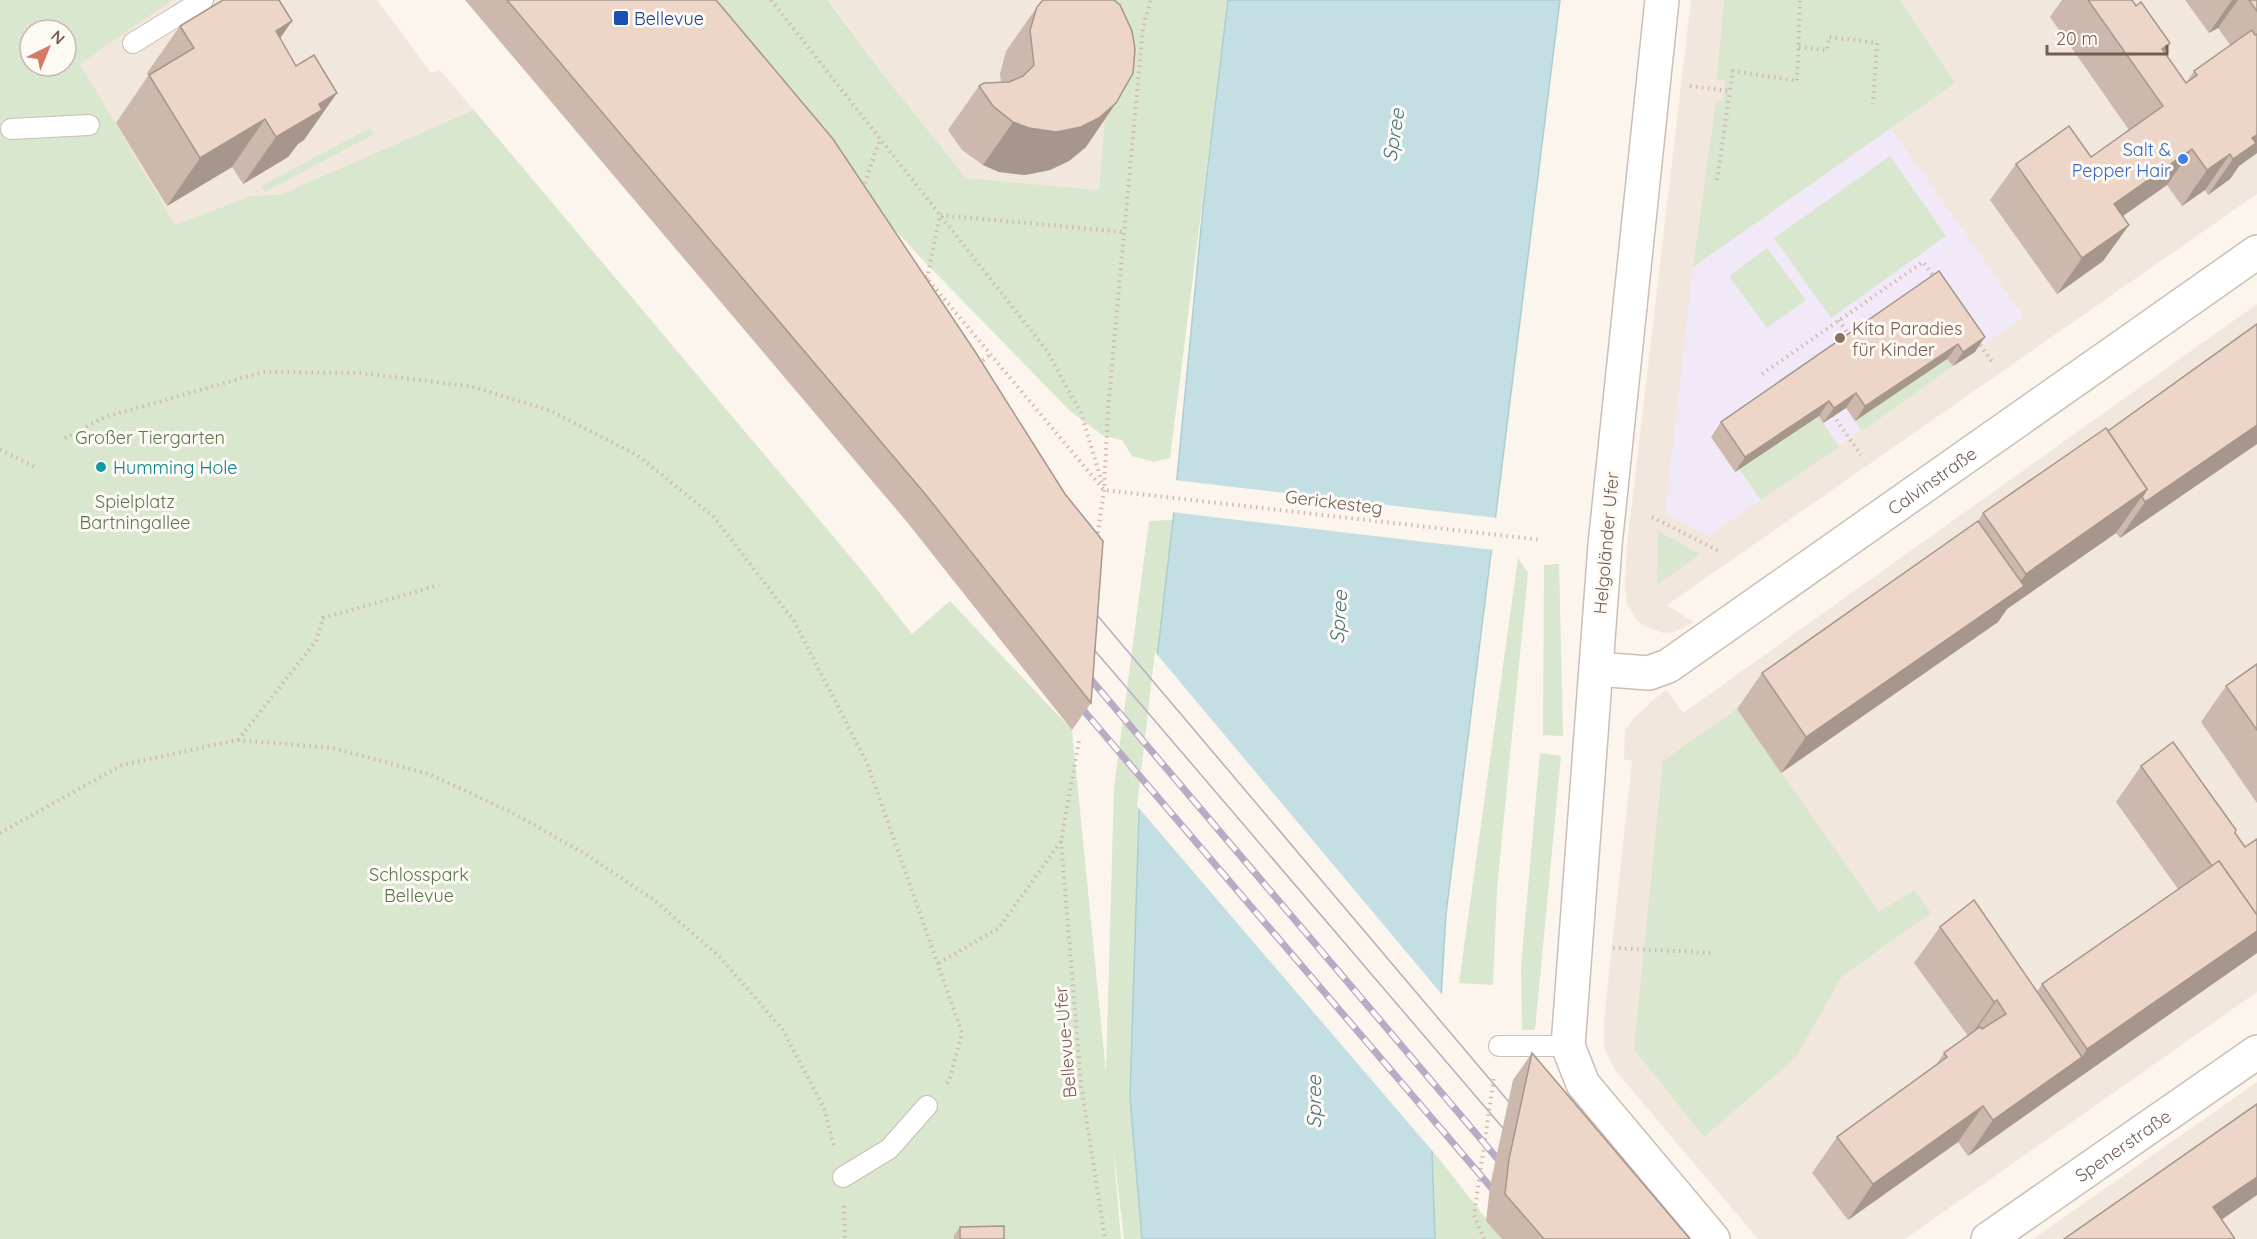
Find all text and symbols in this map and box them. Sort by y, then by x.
place label: Bellevue [634,7,704,30]
marker: Bellevue [612,9,630,27]
north arrow [18,18,78,78]
scale bar [2047,18,2167,56]
text: N [47,26,69,48]
text: 20 m [2056,27,2098,50]
water label: Spree [1376,106,1410,163]
place label: Salt & Pepper Hair [2072,138,2171,182]
marker: Salt & Pepper Hair [2176,152,2190,166]
place label: Kita Paradies für Kinder [1852,317,1962,361]
marker: Kita Paradies für Kinder [1833,331,1847,345]
park label: Großer Tiergarten [75,426,225,449]
street label: Calvinstraße [1883,441,1981,520]
place label: Humming Hole [113,456,237,479]
marker: Humming Hole [94,460,108,474]
street label: Helgoländer Ufer [1588,471,1624,615]
street label: Gerickesteg [1284,485,1384,519]
park label: Spielplatz Bartningallee [80,490,190,534]
water label: Spree [1324,589,1352,644]
park label: Schlosspark Bellevue [369,863,469,907]
street label: Bellevue-Ufer [1049,985,1081,1099]
water label: Spree [1301,1075,1326,1129]
street label: Spenerstraße [2070,1104,2175,1187]

